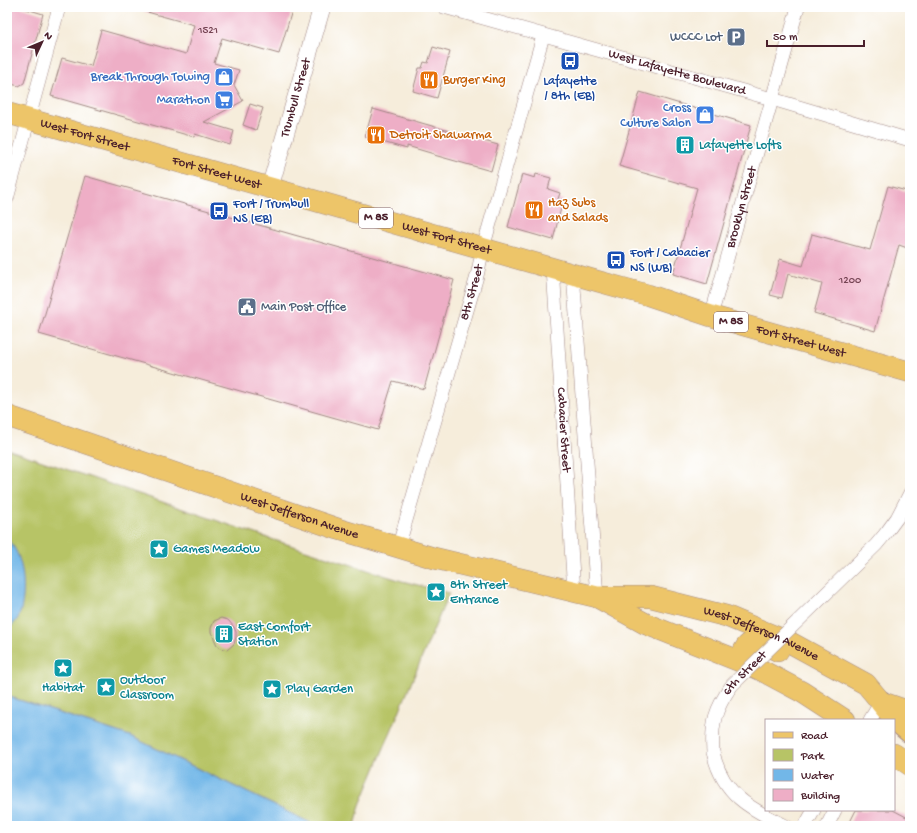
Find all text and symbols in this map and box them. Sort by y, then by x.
north arrow [22,22,62,62]
scale bar [767,22,864,48]
house number: 1521 [197,25,218,37]
parking icon: WCCC Lot [725,26,747,48]
text: N [41,30,55,43]
place label: WCCC Lot [670,30,724,45]
text: 50 m [773,31,798,45]
street label: West Lafayette Boulevard [607,46,749,99]
bus stop icon: Lafayette / 8th (EB) [559,50,581,72]
street label: Trumbull Street [277,55,315,140]
shop icon: Break Through Towing [213,66,235,88]
restaurant icon: Burger King [418,69,440,91]
place label: Break Through Towing [90,70,210,85]
place label: Burger King [442,73,506,88]
place label: Lafayette / 8th (EB) [543,74,597,104]
supermarket icon: Marathon [213,89,235,111]
place label: Marathon [157,93,211,108]
place label: Cross Culture Salon [620,101,692,131]
shop icon: Cross Culture Salon [694,104,716,126]
street label: West Fort Street [39,115,133,155]
restaurant icon: Detroit Shawarma [365,124,387,146]
place label: Detroit Shawarma [389,128,492,143]
building icon: Lafayette Lofts [674,134,696,156]
place label: Lafayette Lofts [699,138,782,153]
street label: Fort Street West [169,153,265,193]
street label: Brooklyn Street [723,163,761,251]
place label: Haz Subs and Salads [548,196,609,226]
place label: Fort / Trumbull NS (EB) [232,197,309,227]
restaurant icon: Haz Subs and Salads [523,199,545,221]
bus stop icon: Fort / Trumbull NS (EB) [208,200,230,222]
road number: M 85 [359,208,393,228]
street label: West Fort Street [400,218,495,258]
place label: Fort / Cabacier NS (WB) [629,246,711,276]
bus stop icon: Fort / Cabacier NS (WB) [605,249,627,271]
street label: 8th Street [457,262,487,322]
house number: 1200 [838,275,861,287]
public building icon: Main Post Office [236,296,258,318]
place label: Main Post Office [261,300,346,315]
road number: M 85 [714,312,748,332]
street label: Fort Street West [753,321,849,361]
street label: Cabacier Street [553,387,574,474]
street label: West Jefferson Avenue [238,489,361,542]
place icon: Games Meadow [148,538,170,560]
place label: Games Meadow [173,542,260,557]
place label: 8th Street Entrance [450,578,509,608]
place icon: 8th Street Entrance [425,581,447,603]
street label: West Jefferson Avenue [702,603,822,664]
place label: East Comfort Station [238,620,312,650]
building icon: East Comfort Station [213,623,235,645]
street label: 6th Street [720,647,771,698]
place icon: Habitat [52,657,74,679]
place label: Outdoor Classroom [120,673,174,703]
place icon: Outdoor Classroom [95,676,117,698]
place icon: Play Garden [261,678,283,700]
place label: Habitat [42,681,86,696]
place label: Play Garden [285,682,354,697]
legend [765,719,895,811]
text: Road [801,730,828,744]
text: Park [800,750,826,764]
text: Water [801,770,835,784]
text: Building [800,790,840,804]

